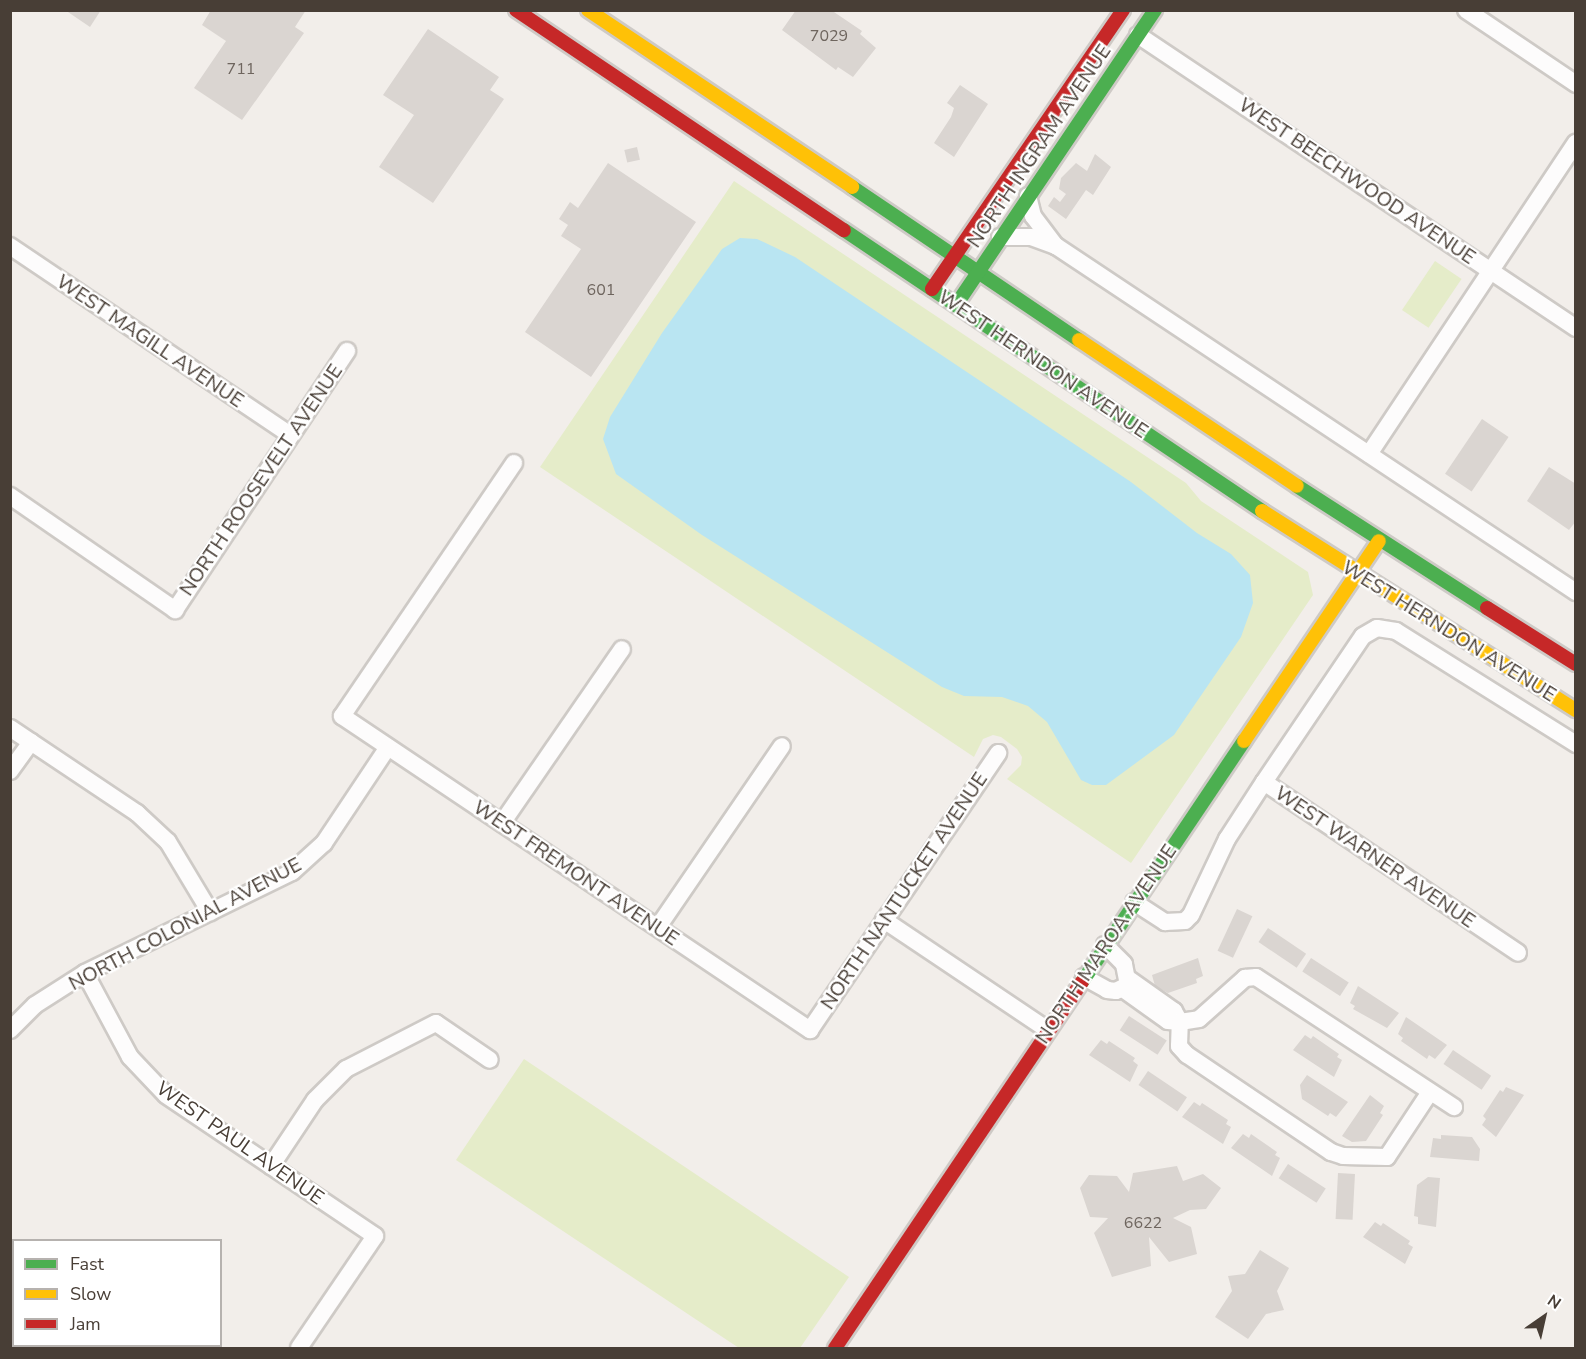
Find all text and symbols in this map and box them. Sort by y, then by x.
house number: 7029 [810,26,848,46]
street label: NORTH INGRAM AVENUE [962,40,1116,252]
house number: 711 [227,59,255,79]
street label: WEST BEECHWOOD AVENUE [1234,93,1480,269]
street label: WEST MAGILL AVENUE [52,269,248,413]
house number: 601 [587,280,615,300]
street label: WEST HERNDON AVENUE [934,285,1152,443]
street label: NORTH ROOSEVELT AVENUE [174,360,348,600]
street label: WEST HERNDON AVENUE [1338,555,1560,707]
street label: NORTH NANTUCKET AVENUE [816,768,992,1014]
street label: WEST WARNER AVENUE [1270,781,1480,933]
street label: WEST FREMONT AVENUE [469,795,683,951]
street label: NORTH MAROA AVENUE [1030,840,1182,1048]
street label: NORTH COLONIAL AVENUE [65,852,305,996]
street label: WEST PAUL AVENUE [152,1076,328,1210]
house number: 6622 [1124,1213,1162,1233]
legend [12,1239,222,1347]
text: Fast [70,1252,104,1276]
text: Slow [70,1282,111,1306]
north arrow [1514,1287,1574,1347]
text: N [1543,1290,1565,1315]
text: Jam [70,1312,101,1336]

